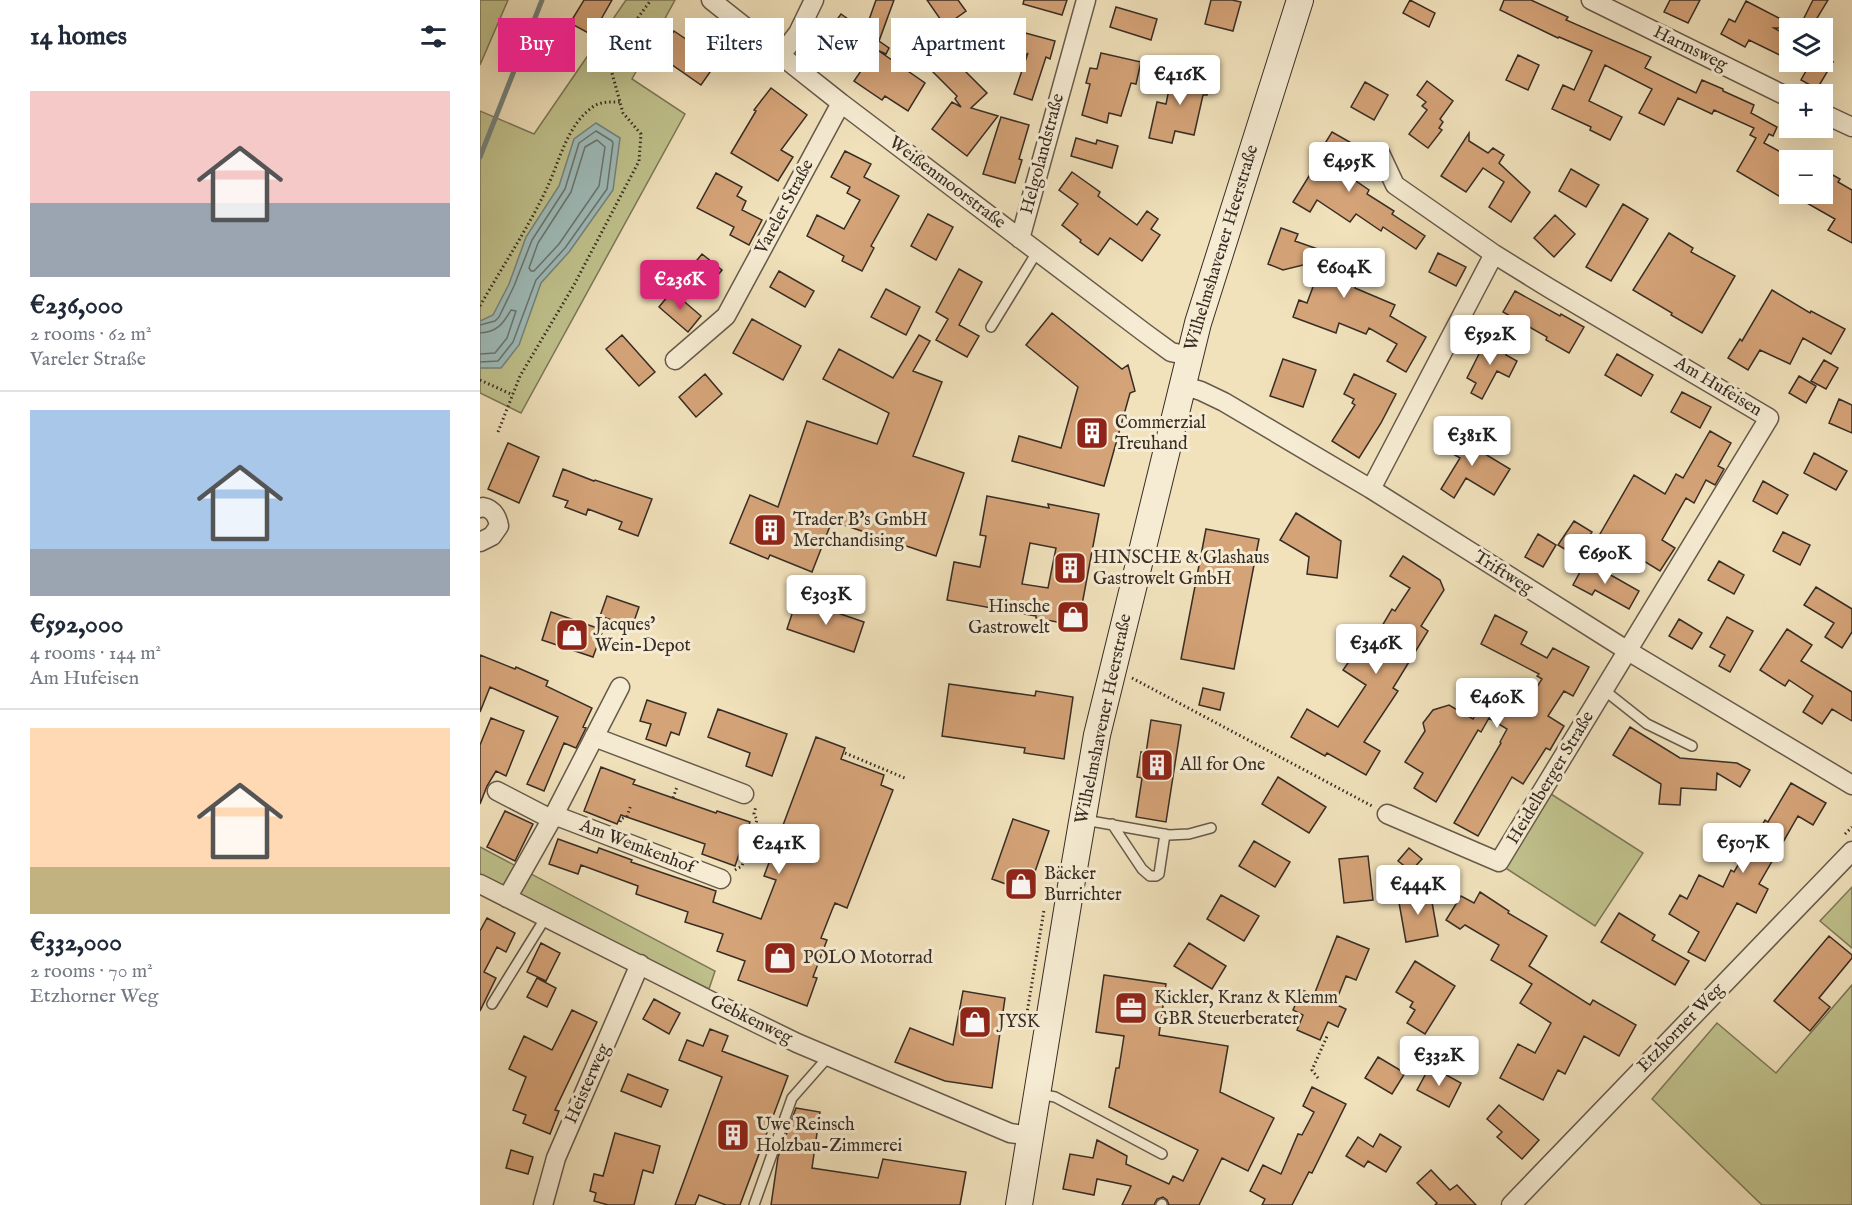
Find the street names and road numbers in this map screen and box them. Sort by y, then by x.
street label: Harmsweg [1649,21,1731,77]
street label: Helgolandstraße [1016,91,1070,217]
street label: Weißenmoorstraße [884,131,1010,235]
street label: Wilhelmshavener Heerstraße [1180,142,1264,354]
street label: Vareler Straße [750,156,820,259]
street label: Am Hufeisen [1669,351,1766,422]
street label: Triftweg [1469,546,1537,600]
street label: Wilhelmshavener Heerstraße [1070,612,1138,826]
street label: Heidelberger Straße [1502,707,1600,849]
street label: Am Wemkenhof [575,814,701,881]
street label: Etzhorner Weg [1633,978,1730,1078]
street label: Gebkenweg [706,990,796,1050]
street label: Heisterweg [560,1040,616,1128]

